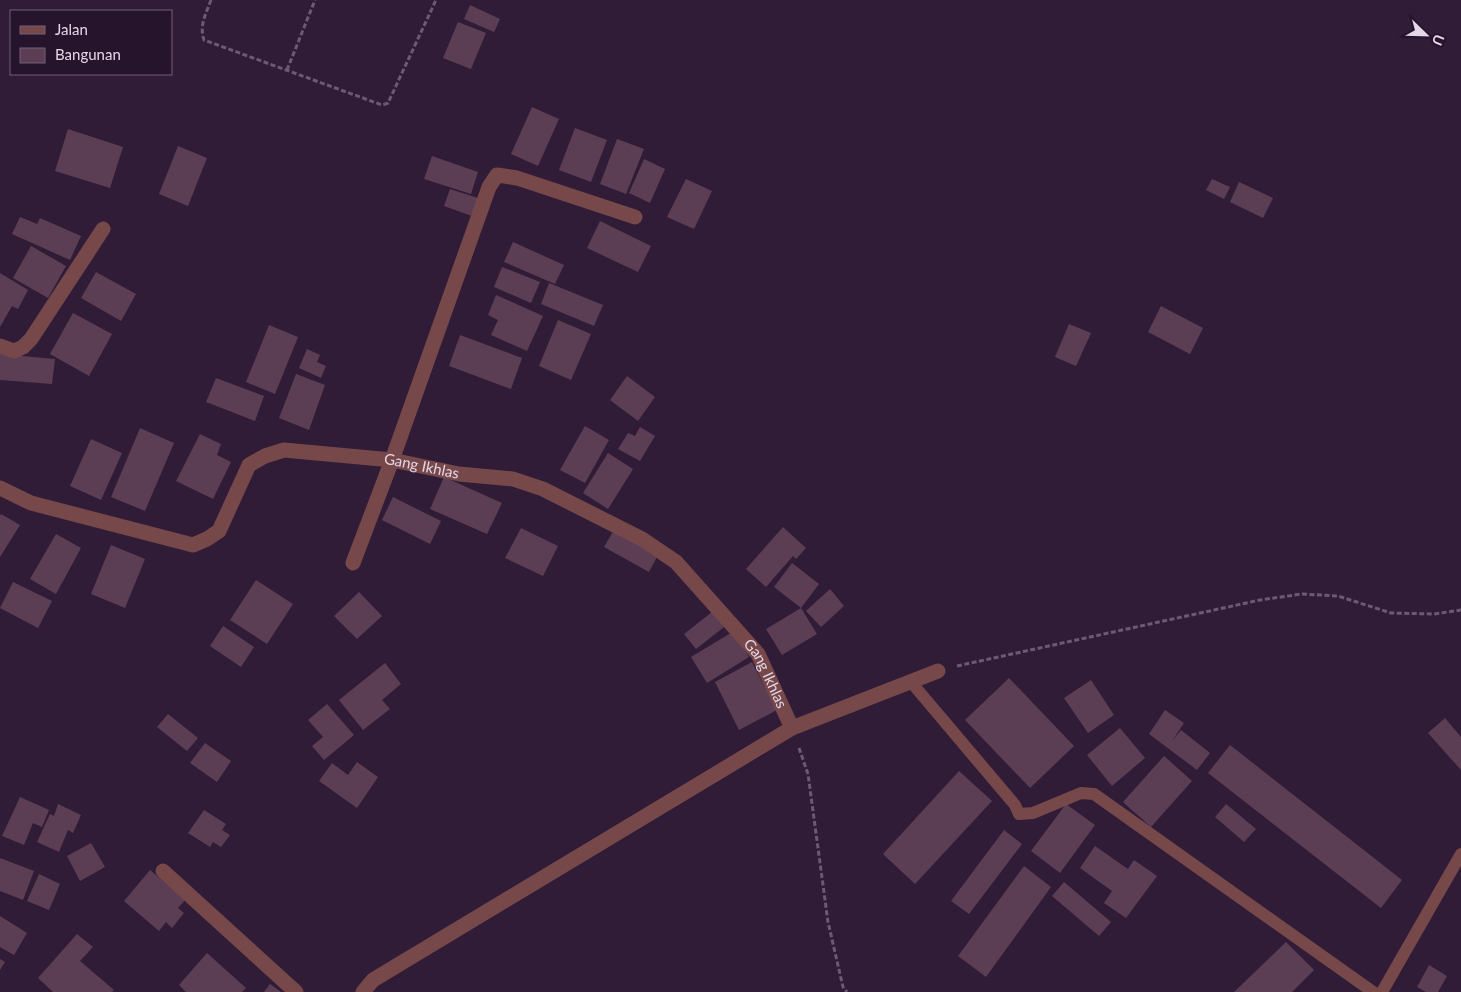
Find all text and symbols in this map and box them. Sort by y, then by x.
legend [10,10,172,75]
north arrow [1401,10,1451,60]
text: Jalan [55,20,88,38]
text: U [1429,32,1448,48]
text: Bangunan [55,45,121,63]
street label: Gang Ikhlas [384,449,461,482]
street label: Gang Ikhlas [741,635,792,711]

